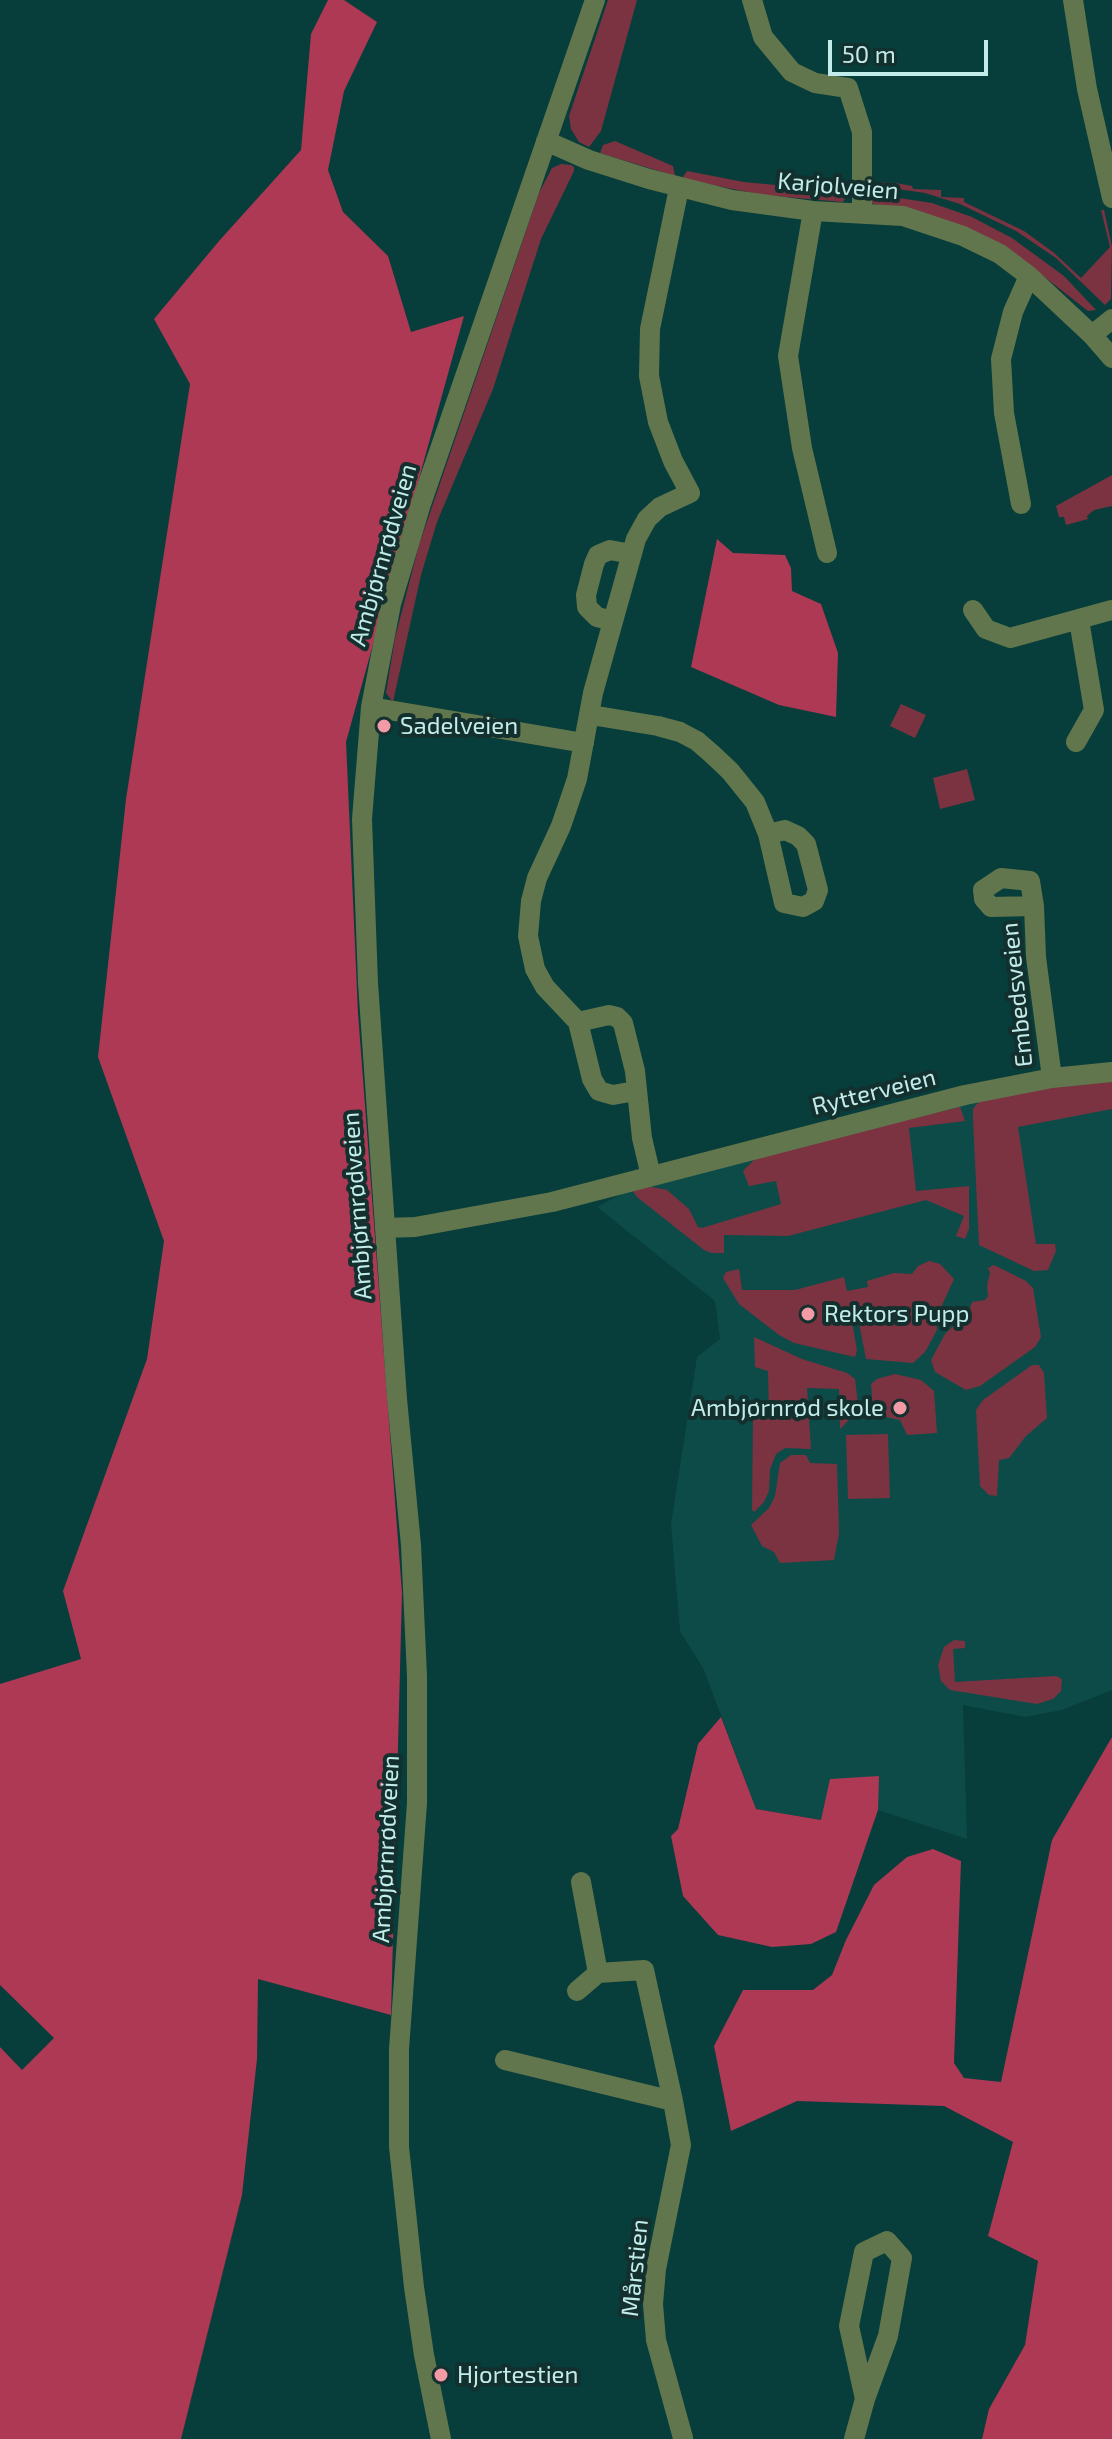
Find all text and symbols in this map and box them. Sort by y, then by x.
scale bar [832,24,992,74]
text: 50 m [842,39,896,68]
street label: Karjolveien [776,166,900,206]
street label: Ambjørnrødveien [343,461,423,649]
place label: Sadelveien [400,712,518,740]
marker: Sadelveien [375,717,393,735]
street label: Embedsveien [995,921,1039,1069]
street label: Rytterveien [809,1063,939,1121]
street label: Ambjørnrødveien [336,1111,378,1301]
place label: Rektors Pupp [824,1300,969,1328]
marker: Rektors Pupp [799,1305,817,1323]
place label: Ambjørnrød skole [691,1394,884,1422]
marker: Ambjørnrød skole [891,1399,909,1417]
street label: Ambjørnrødveien [367,1754,405,1944]
street label: Mårstien [616,2218,654,2318]
place label: Hjortestien [457,2361,578,2389]
marker: Hjortestien [432,2366,450,2384]

